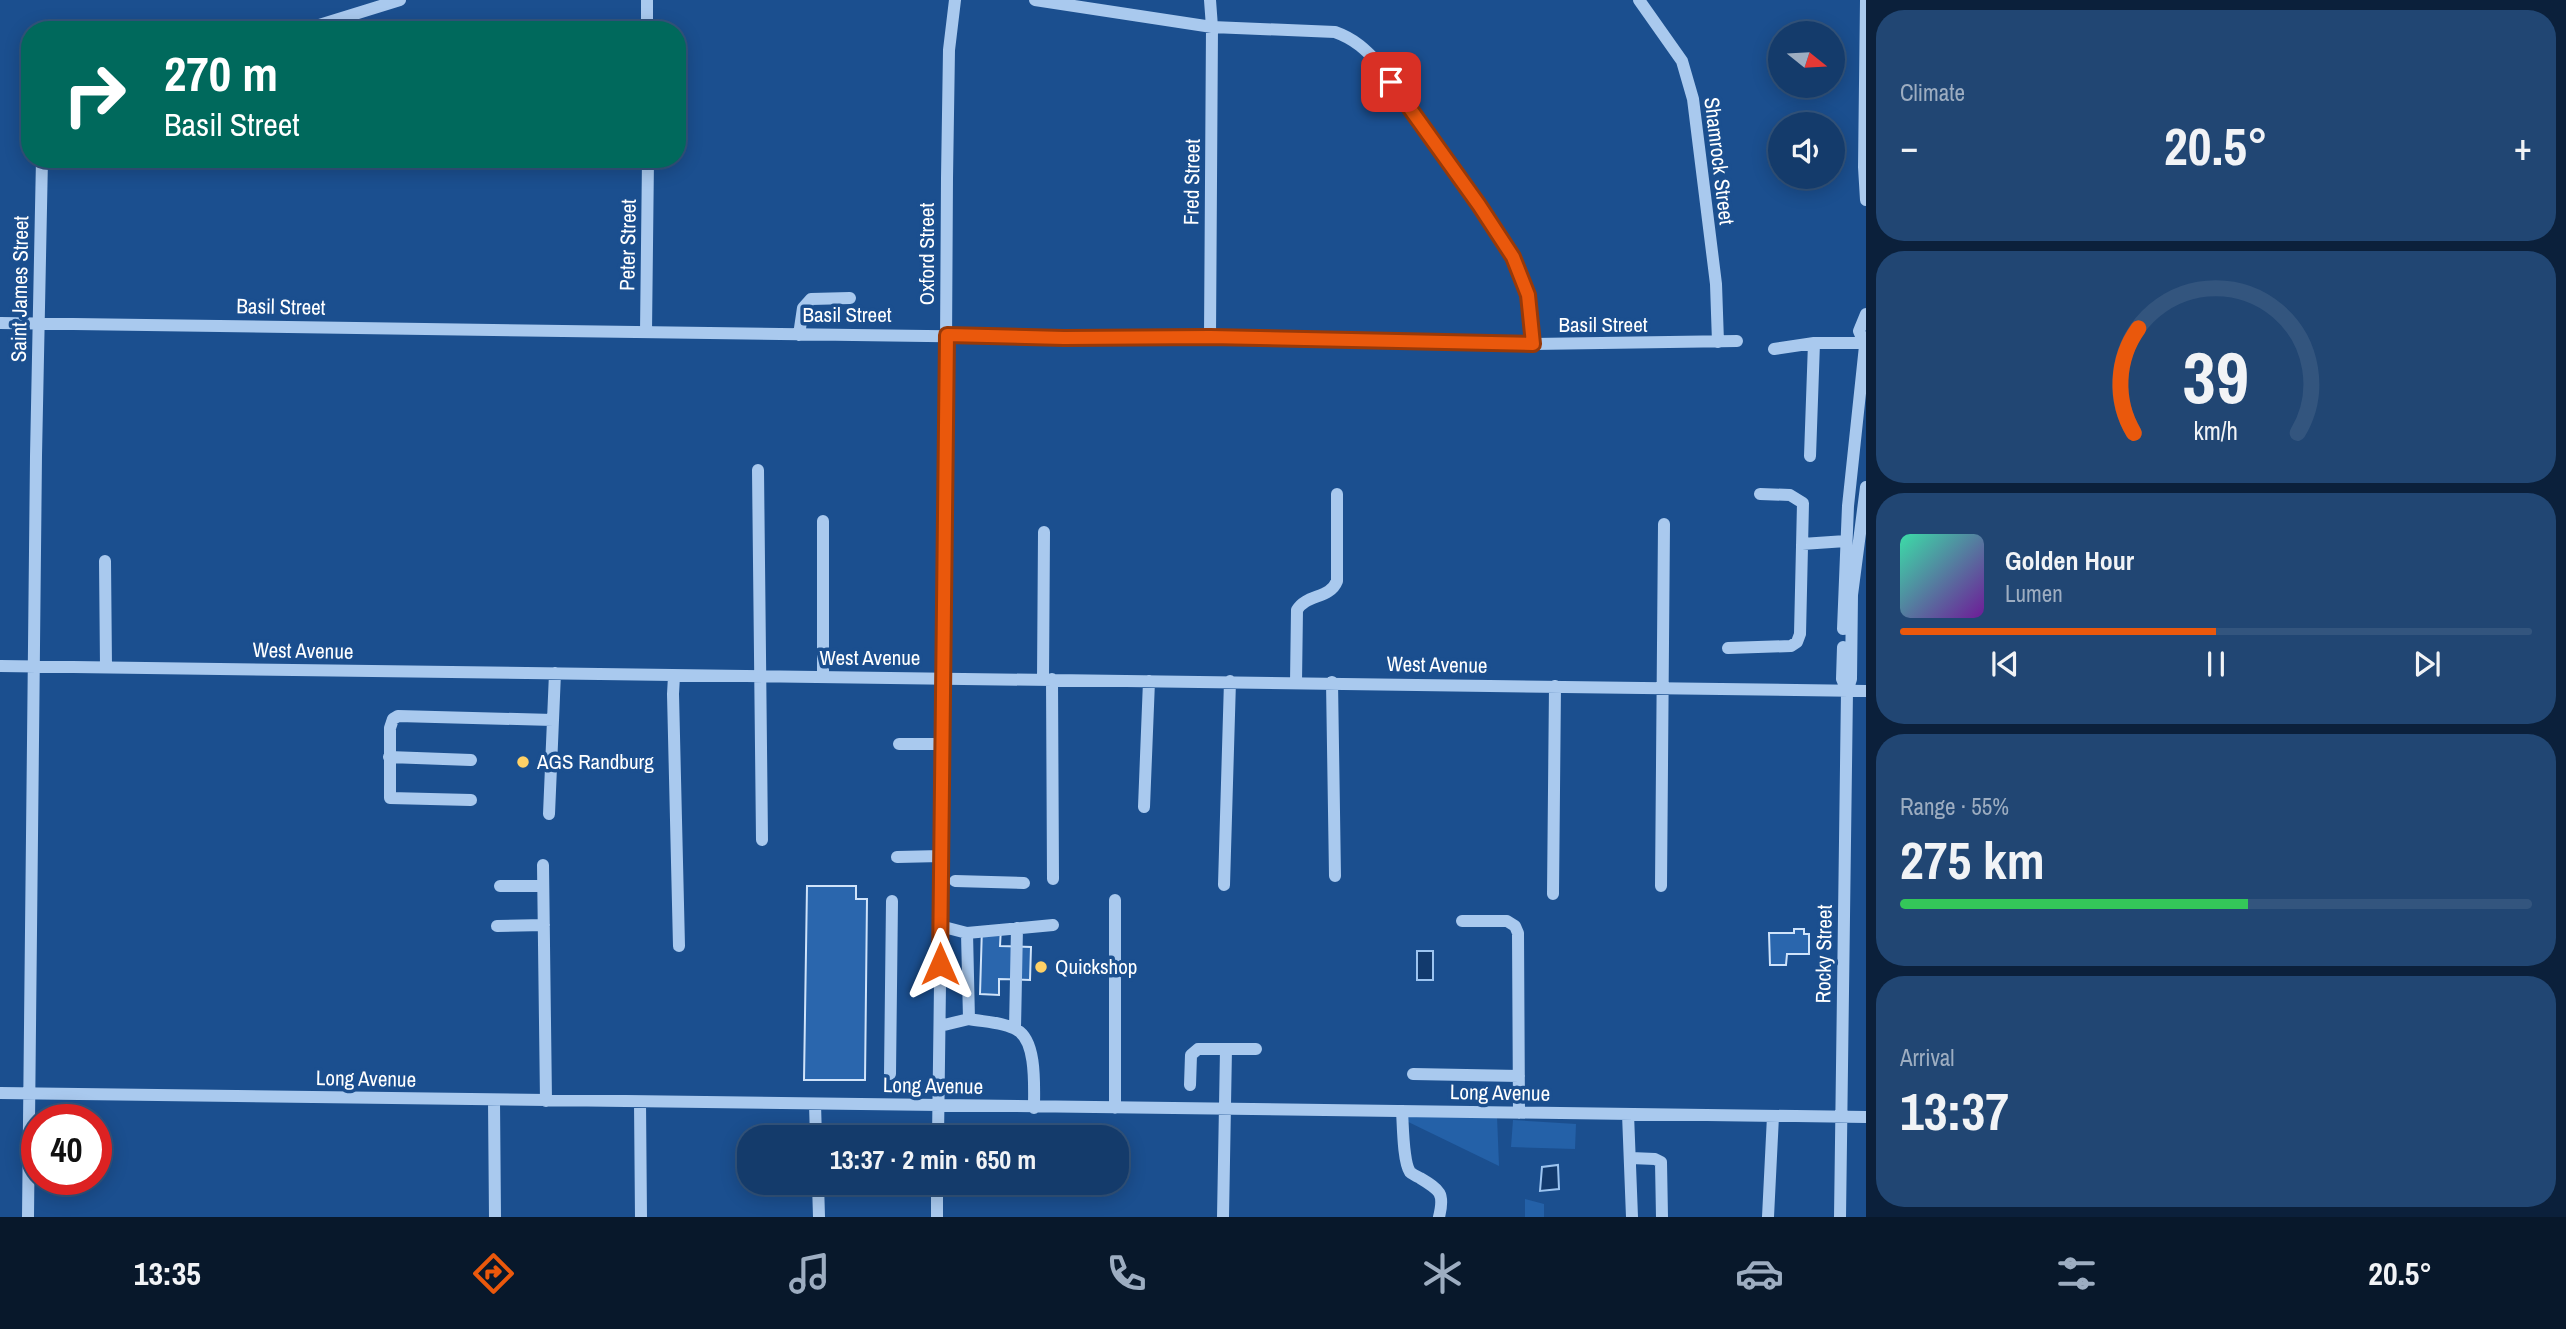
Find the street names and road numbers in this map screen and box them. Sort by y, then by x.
street label: Shamrock Street [1697,96,1742,227]
street label: Fred Street [1176,138,1207,225]
street label: Peter Street [612,199,643,291]
street label: Oxford Street [912,203,941,305]
street label: Saint James Street [4,215,35,362]
street label: Basil Street [236,291,326,322]
street label: Basil Street [802,300,892,329]
street label: Basil Street [1558,310,1648,339]
street label: West Avenue [252,635,354,666]
street label: West Avenue [820,643,920,672]
street label: West Avenue [1386,649,1488,680]
street label: Rocky Street [1808,904,1839,1004]
street label: Long Avenue [316,1063,416,1094]
street label: Long Avenue [883,1070,983,1101]
street label: Long Avenue [1450,1077,1550,1108]

